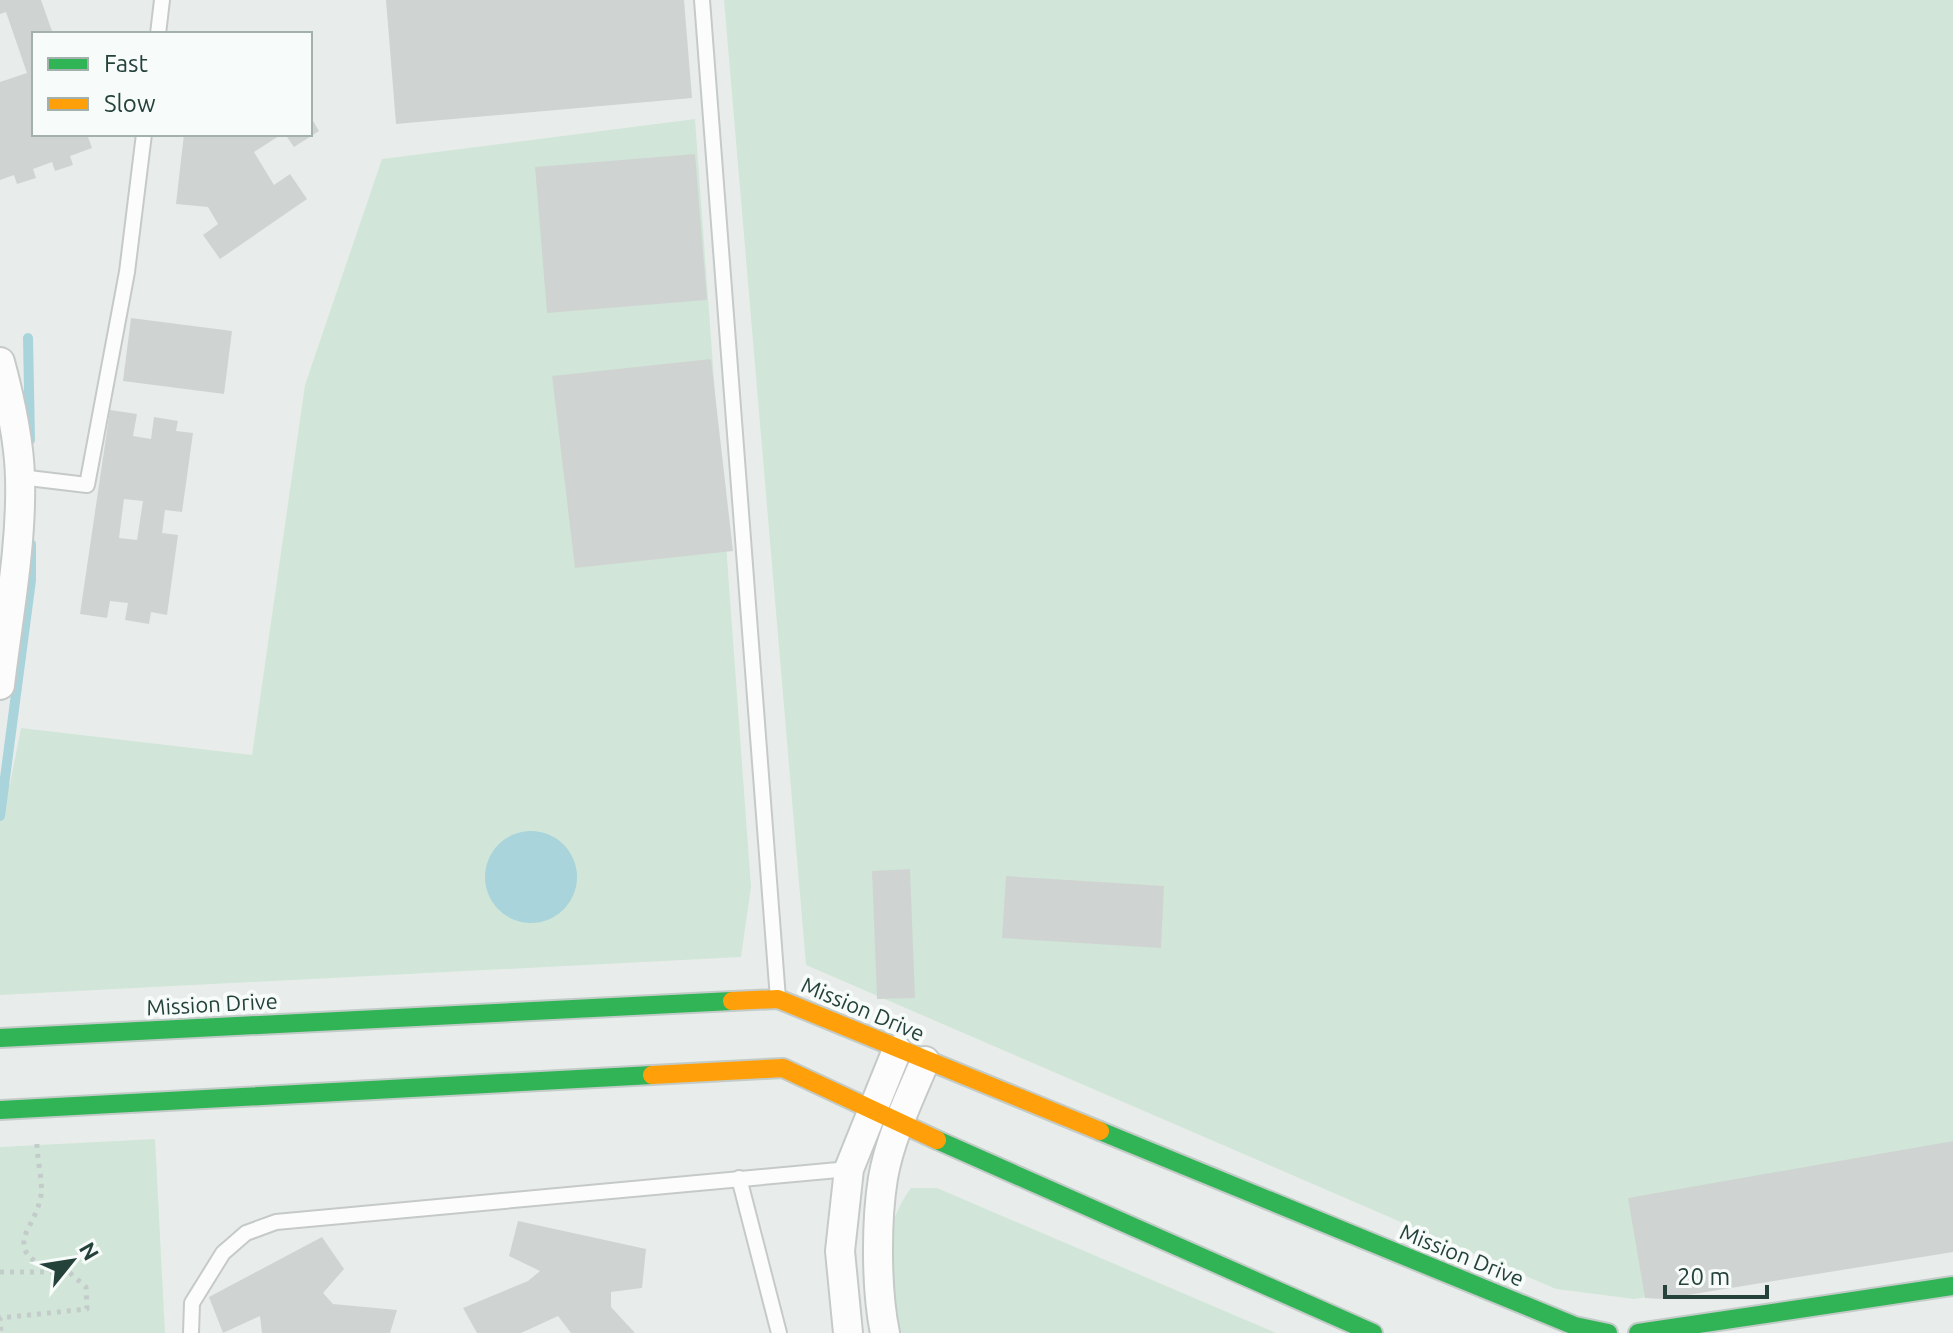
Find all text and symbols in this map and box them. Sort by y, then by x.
legend [32,32,312,136]
text: Fast [104,50,148,77]
text: Slow [104,90,156,117]
street label: Mission Drive [798,971,929,1046]
street label: Mission Drive [146,988,278,1019]
street label: Mission Drive [1397,1218,1528,1291]
north arrow [32,1221,112,1301]
text: N [75,1237,105,1264]
scale bar [1665,1249,1767,1299]
text: 20 m [1677,1263,1730,1290]

